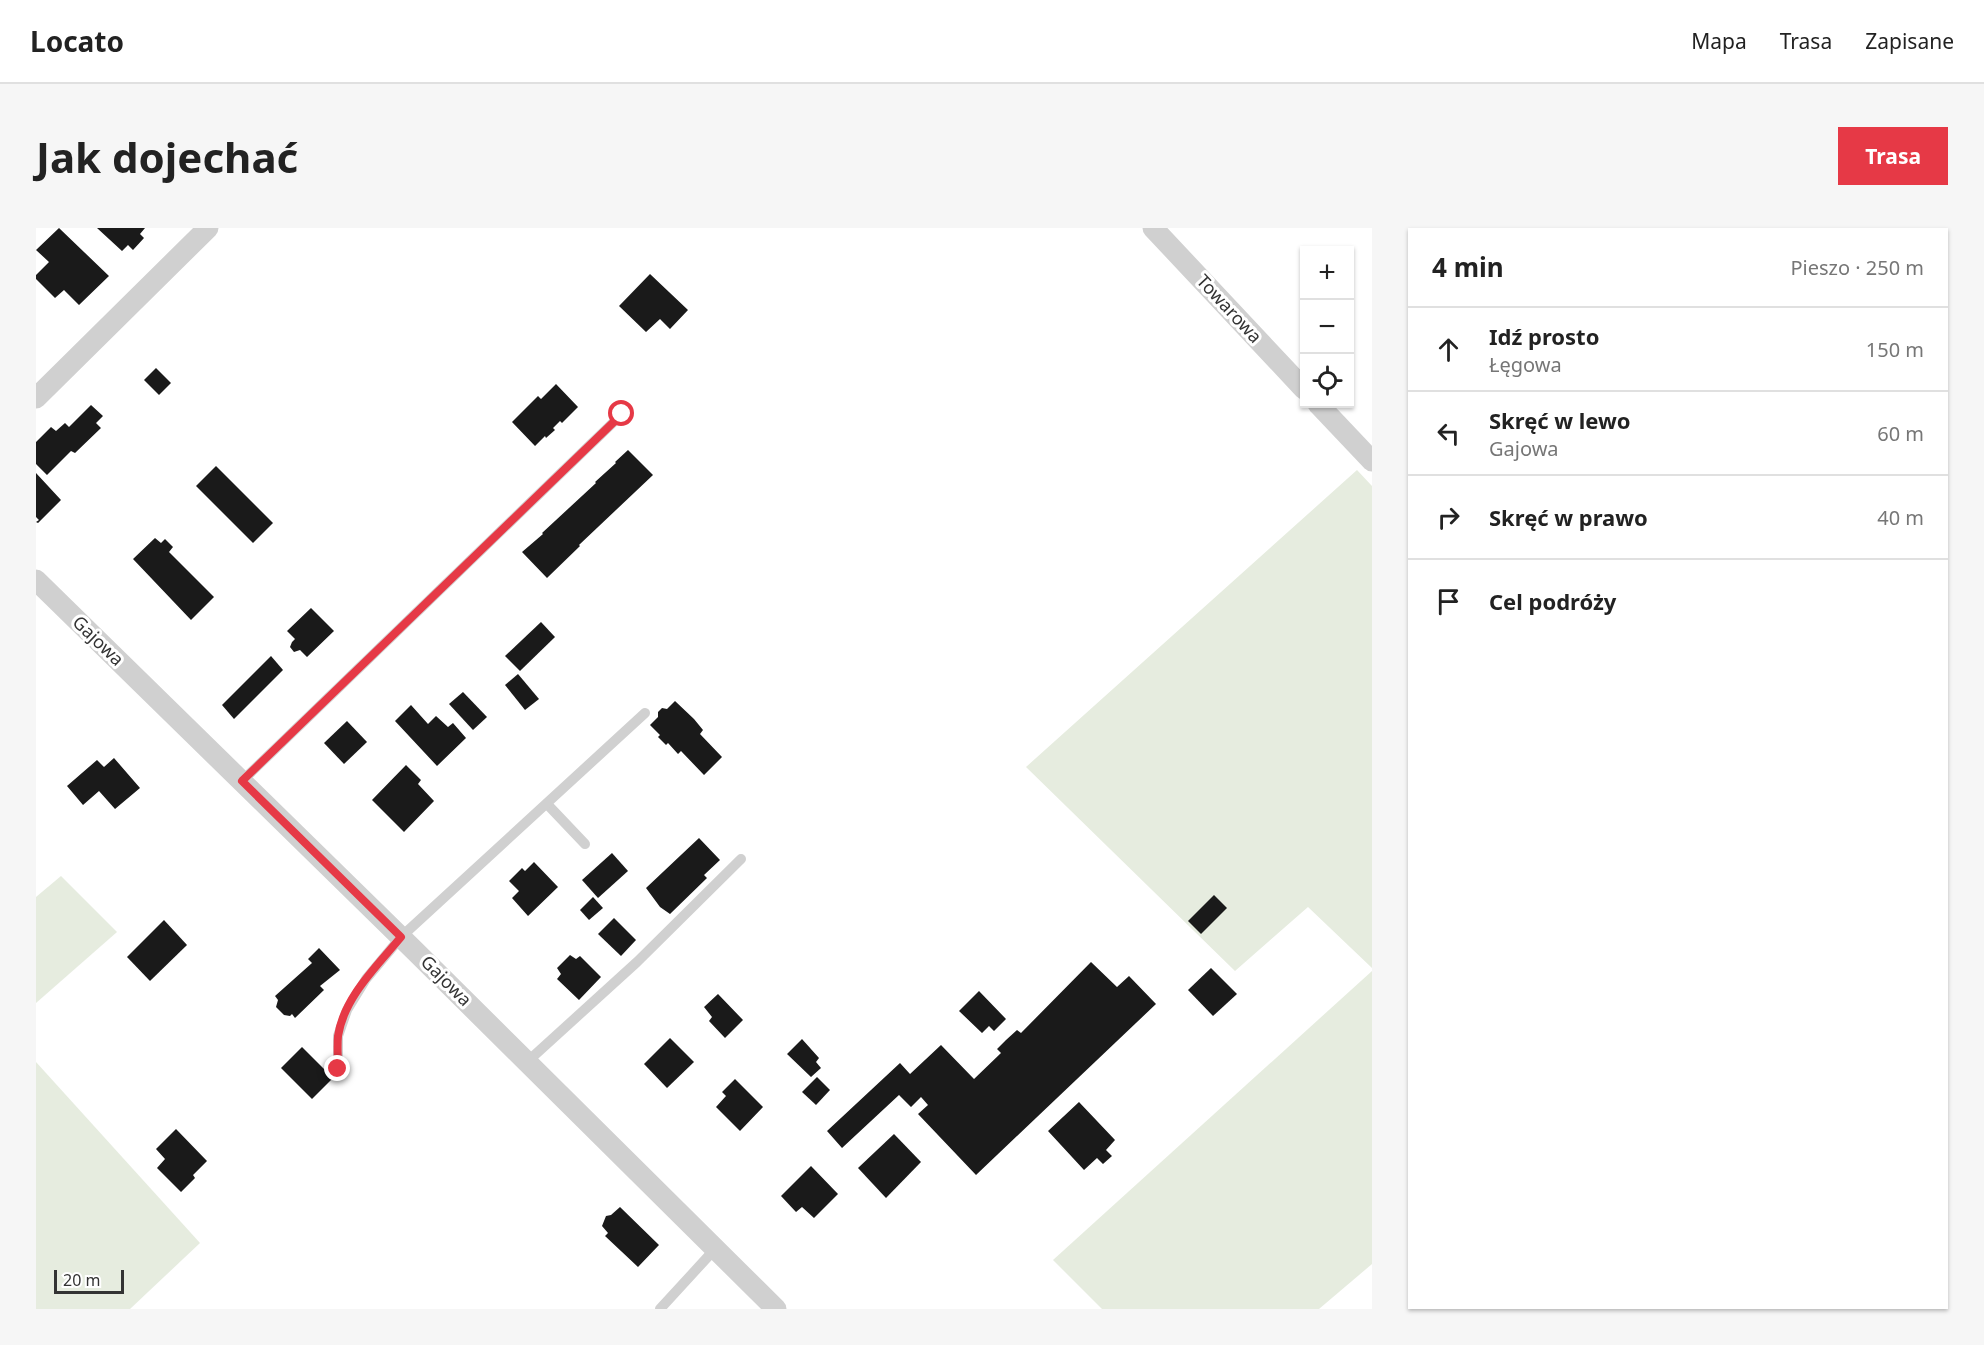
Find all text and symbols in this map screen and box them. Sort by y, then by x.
text: Locato [30,22,124,60]
text: Mapa [1691,27,1747,55]
text: Trasa [1780,27,1832,55]
text: Zapisane [1865,27,1954,55]
button: Trasa [1838,127,1948,185]
text: Jak dojechać [36,128,298,185]
map controls [1300,246,1354,408]
button: + [1300,246,1354,300]
text: 4 min [1432,249,1504,285]
text: Pieszo · 250 m [1790,254,1924,281]
street label: Towarowa [1192,269,1268,348]
button: − [1300,300,1354,354]
text: Idź prosto [1489,321,1599,351]
icon: ahead [1432,333,1465,366]
text: 150 m [1866,336,1924,363]
text: Łęgowa [1489,351,1562,378]
button: locate [1300,354,1354,408]
route start [608,400,634,426]
text: Skręć w lewo [1489,405,1631,435]
icon: left [1432,417,1465,450]
text: 60 m [1877,420,1924,447]
text: Gajowa [1489,435,1559,462]
icon: right [1432,501,1465,534]
text: Skręć w prawo [1489,502,1648,532]
text: 40 m [1877,504,1924,531]
icon: arrive [1432,585,1465,618]
text: Cel podróży [1489,586,1616,616]
street label: Gajowa [68,610,130,671]
street label: Gajowa [416,950,477,1011]
route end [324,1055,350,1081]
scale bar [54,1267,124,1294]
text: 20 m [63,1269,100,1291]

